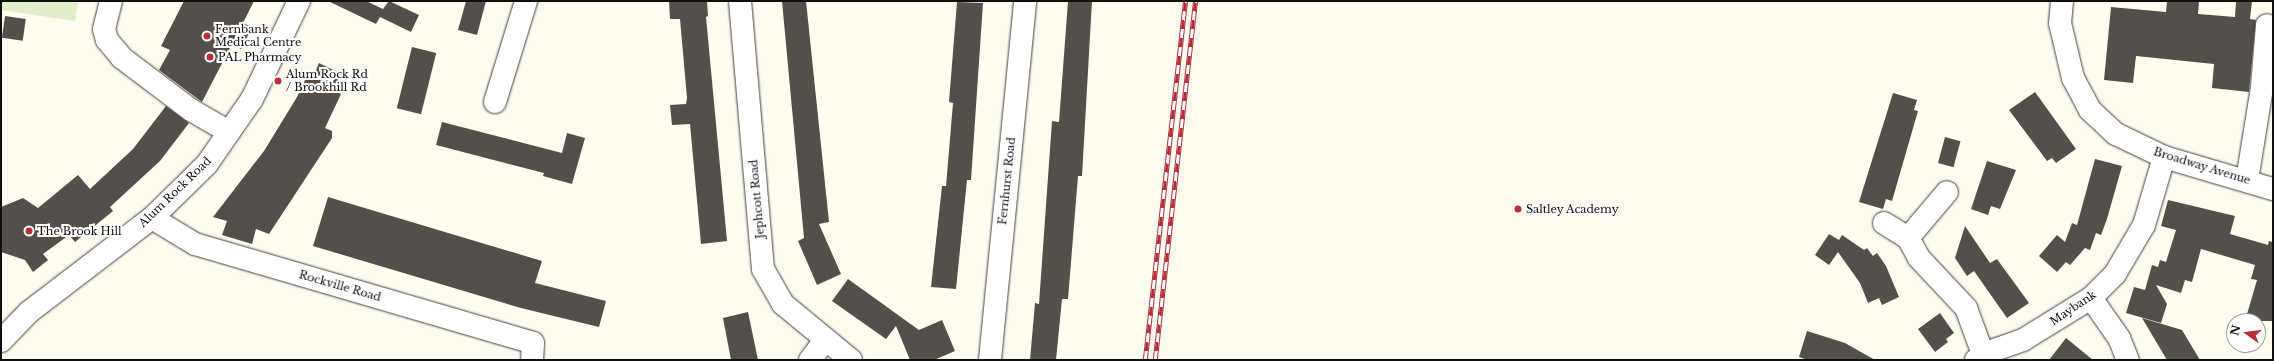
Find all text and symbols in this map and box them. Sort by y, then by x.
place label: Fernbank Medical Centre [215,23,301,49]
marker: Fernbank Medical Centre [202,31,212,41]
place label: PAL Pharmacy [218,50,302,64]
marker: PAL Pharmacy [205,52,215,62]
place label: Alum Rock Rd / Brookhill Rd [286,68,368,94]
marker: Alum Rock Rd / Brookhill Rd [273,76,283,86]
street label: Fernhurst Road [996,137,1018,225]
street label: Broadway Avenue [2152,145,2252,187]
street label: Alum Rock Road [136,154,214,230]
street label: Jephcott Road [747,159,767,239]
place label: Saltley Academy [1526,202,1619,216]
marker: Saltley Academy [1513,204,1523,214]
place label: The Brook Hill [37,224,122,238]
marker: The Brook Hill [24,226,34,236]
street label: Rockville Road [297,268,383,304]
street label: Maybank [2048,288,2098,328]
north arrow [2226,313,2266,353]
text: N [2227,324,2243,337]

